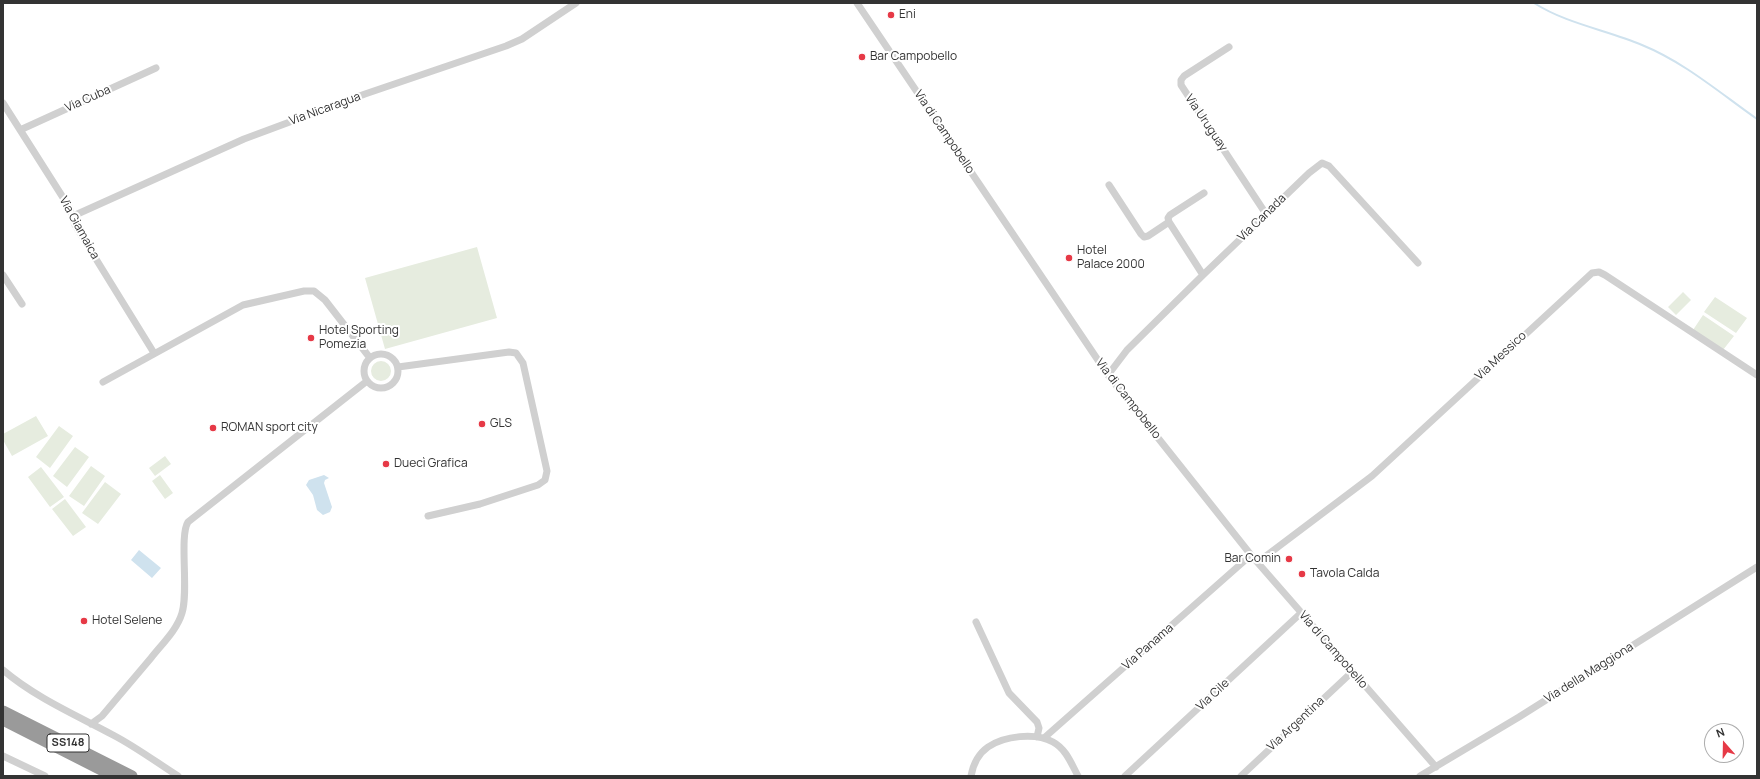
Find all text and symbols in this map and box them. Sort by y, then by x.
place label: Eni [899,8,916,22]
marker: Eni [886,10,896,20]
place label: Bar Campobello [870,50,957,64]
marker: Bar Campobello [857,52,867,62]
street label: Via Cuba [63,83,113,115]
street label: Via di Campobello [911,88,977,176]
street label: Via Nicaragua [287,89,363,129]
street label: Via Uruguay [1182,92,1230,154]
street label: Via Canada [1235,191,1289,245]
street label: Via Giamaica [56,194,102,262]
place label: Hotel Palace 2000 [1077,244,1145,272]
marker: Hotel Palace 2000 [1064,253,1074,263]
place label: Hotel Sporting Pomezia [319,324,399,352]
street label: Via Messico [1472,329,1530,383]
marker: Hotel Sporting Pomezia [306,333,316,343]
street label: Via di Campobello [1092,356,1164,442]
place label: GLS [490,417,512,431]
marker: GLS [477,419,487,429]
place label: ROMAN sport city [221,421,318,435]
marker: ROMAN sport city [208,423,218,433]
place label: Duecì Grafica [394,457,468,471]
marker: Duecì Grafica [381,459,391,469]
place label: Bar Comin [1224,552,1281,566]
marker: Bar Comin [1284,554,1294,564]
place label: Tavola Calda [1310,567,1379,581]
marker: Tavola Calda [1297,569,1307,579]
street label: Via di Campobello [1296,608,1370,692]
place label: Hotel Selene [92,614,162,628]
marker: Hotel Selene [79,616,89,626]
street label: Via Panama [1119,621,1177,673]
street label: Via della Maggiona [1542,640,1636,706]
street label: Via Cile [1193,676,1233,714]
street label: Via Argentina [1264,694,1328,754]
north arrow [1704,723,1744,763]
text: N [1714,724,1726,741]
road number: SS148 [47,734,89,752]

